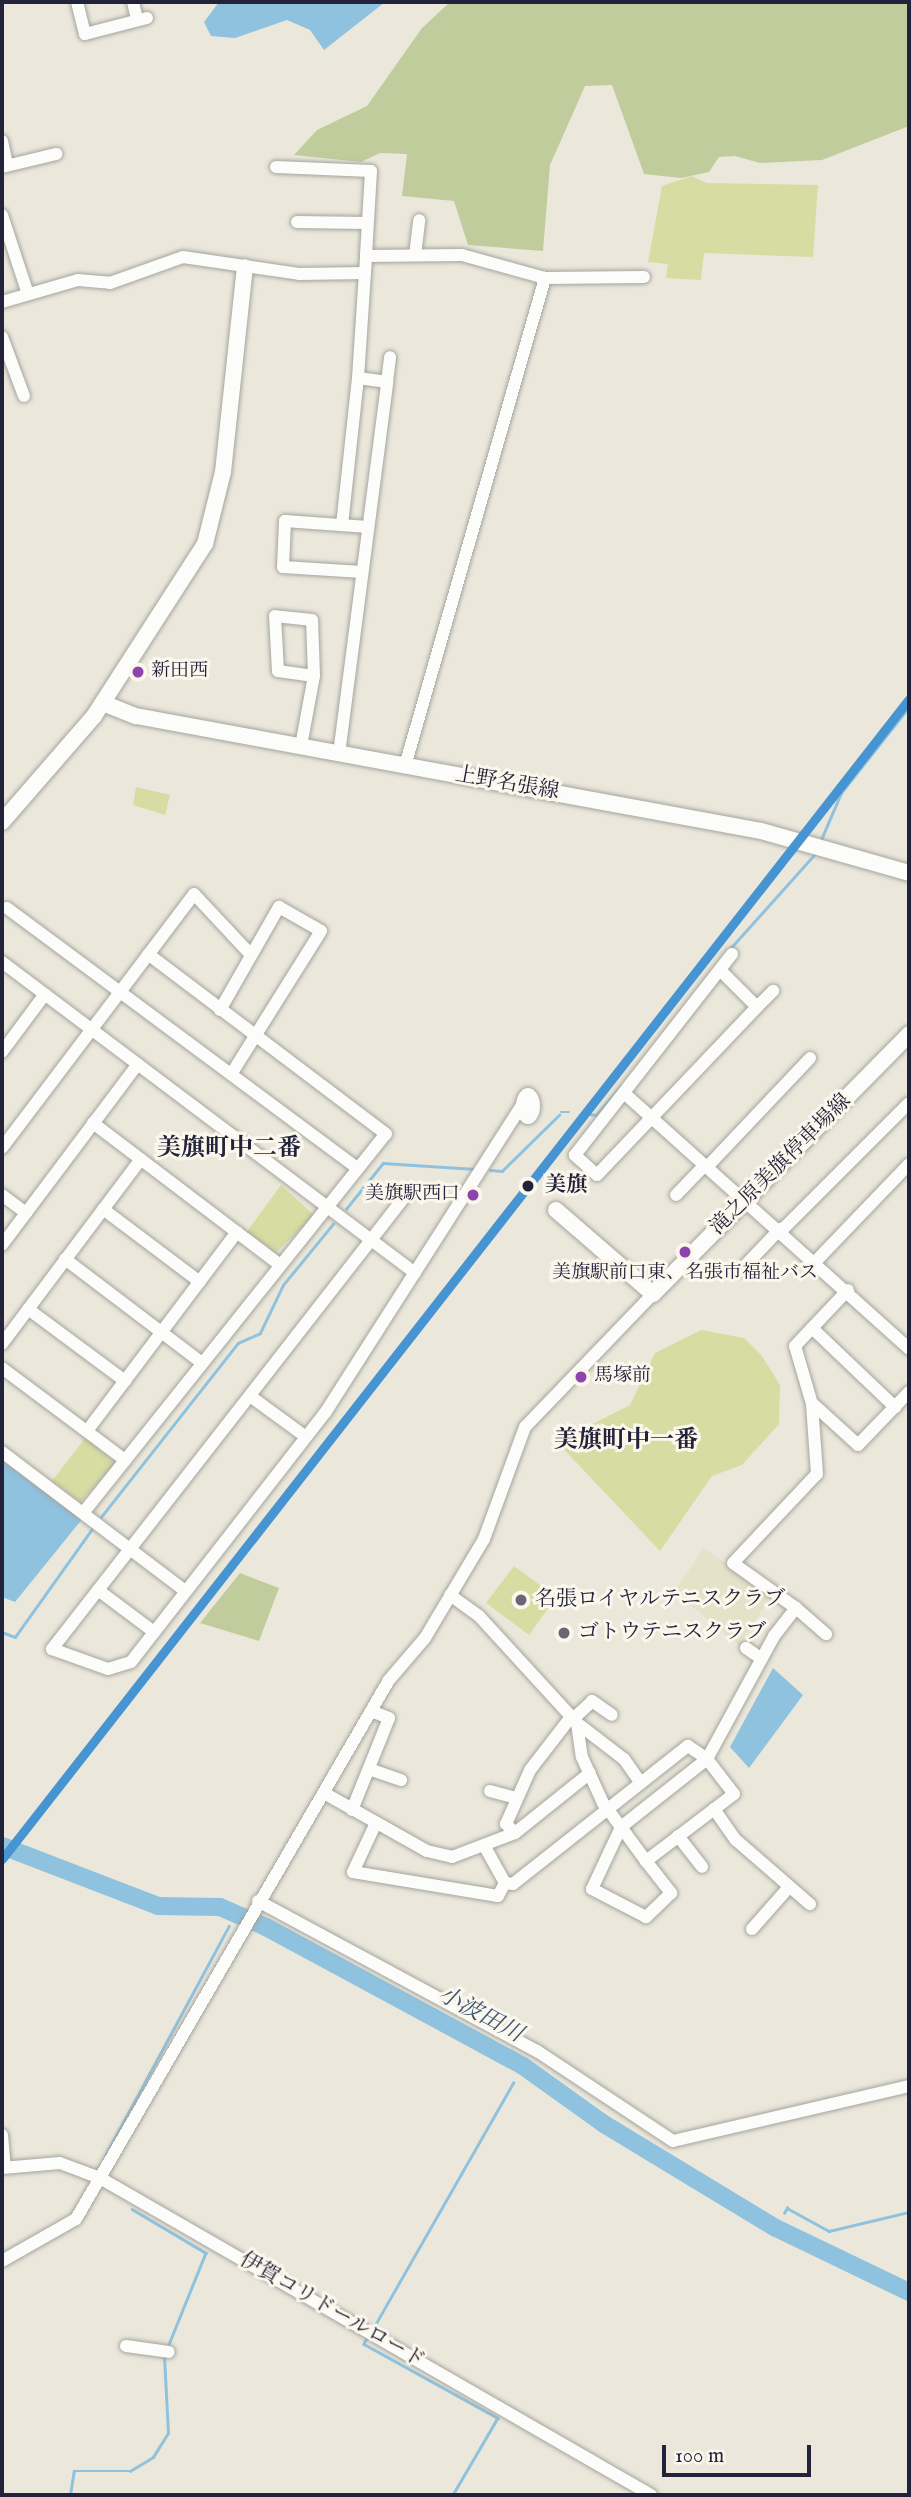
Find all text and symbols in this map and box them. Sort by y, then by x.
place label: 新田西 [151,661,208,683]
marker: 新田西 [131,665,145,679]
street label: 上野名張線 [453,762,561,806]
street label: 滝之原美旗停車場線 [705,1089,857,1241]
district label: 美旗町中二番 [157,1135,301,1163]
place label: 美旗 [545,1173,587,1199]
marker: 美旗 [517,1175,539,1197]
place label: 美旗駅西口 [365,1184,460,1206]
marker: 美旗駅西口 [466,1188,480,1202]
marker: 美旗駅前口東、名張市福祉バス [678,1245,692,1259]
place label: 美旗駅前口東、名張市福祉バス [552,1263,818,1285]
place label: 馬塚前 [594,1366,651,1388]
marker: 馬塚前 [574,1370,588,1384]
district label: 美旗町中一番 [554,1427,698,1455]
place label: 名張ロイヤルテニスクラブ [535,1587,787,1613]
marker: 名張ロイヤルテニスクラブ [513,1592,529,1608]
place label: ゴトウテニスクラブ [578,1620,767,1646]
marker: ゴトウテニスクラブ [556,1625,572,1641]
water label: 小波田川 [433,1981,527,2049]
street label: 伊賀コリドールロード [235,2248,429,2374]
scale bar [666,2430,815,2474]
text: 100 m [675,2443,724,2470]

